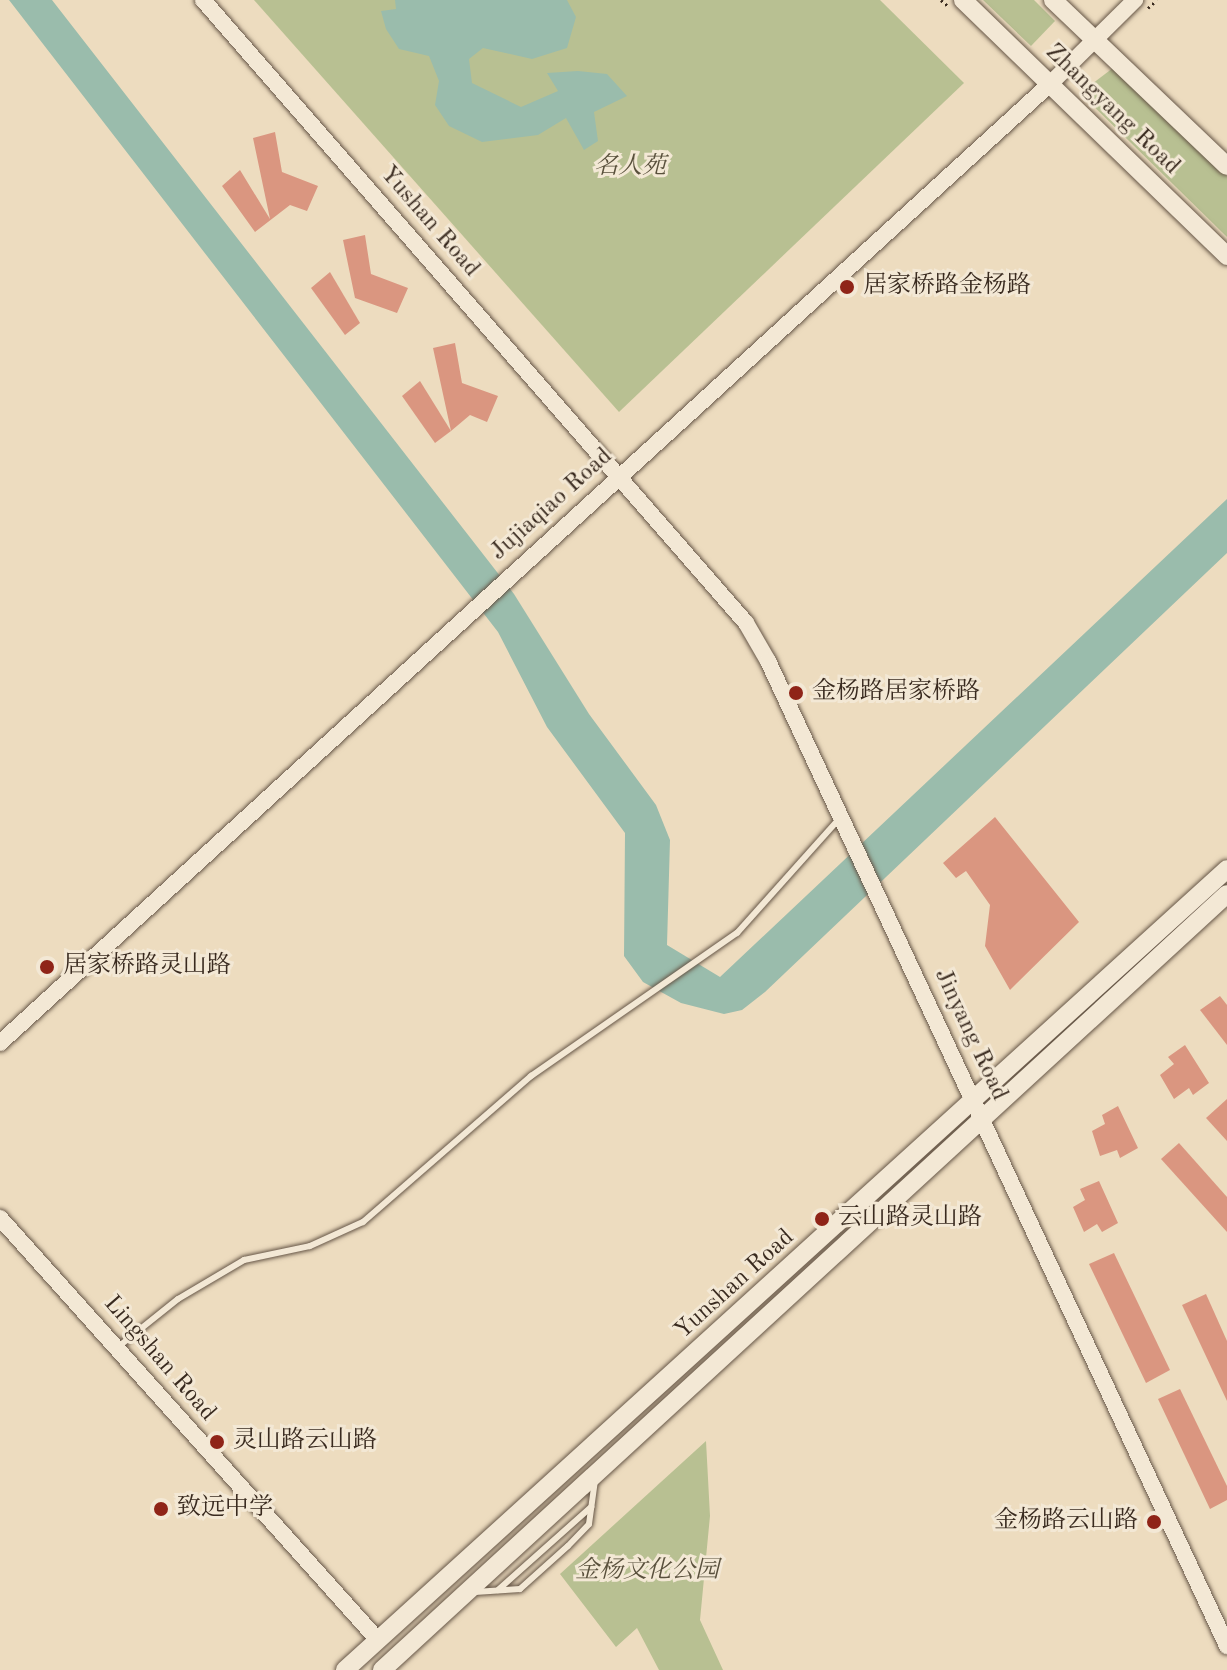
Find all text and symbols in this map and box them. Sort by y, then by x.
street label: Zhangyang Road [1039,38,1185,182]
park label: 名人苑 [594,154,666,182]
street label: Yushan Road [373,160,485,284]
place label: 居家桥路金杨路 [863,273,1031,301]
marker: 居家桥路金杨路 [838,278,856,296]
street label: Jujiaqiao Road [485,443,619,567]
place label: 金杨路居家桥路 [812,679,980,707]
marker: 金杨路居家桥路 [787,684,805,702]
place label: 居家桥路灵山路 [63,953,231,981]
marker: 居家桥路灵山路 [38,958,56,976]
street label: Jinyang Road [927,964,1013,1106]
place label: 云山路灵山路 [838,1205,982,1233]
marker: 云山路灵山路 [813,1210,831,1228]
street label: Yunshan Road [669,1224,801,1346]
street label: Lingshan Road [97,1290,221,1428]
place label: 灵山路云山路 [233,1428,377,1456]
marker: 灵山路云山路 [208,1433,226,1451]
place label: 致远中学 [177,1495,273,1523]
marker: 致远中学 [152,1500,170,1518]
place label: 金杨路云山路 [994,1508,1138,1536]
marker: 金杨路云山路 [1145,1513,1163,1531]
park label: 金杨文化公园 [575,1558,719,1586]

